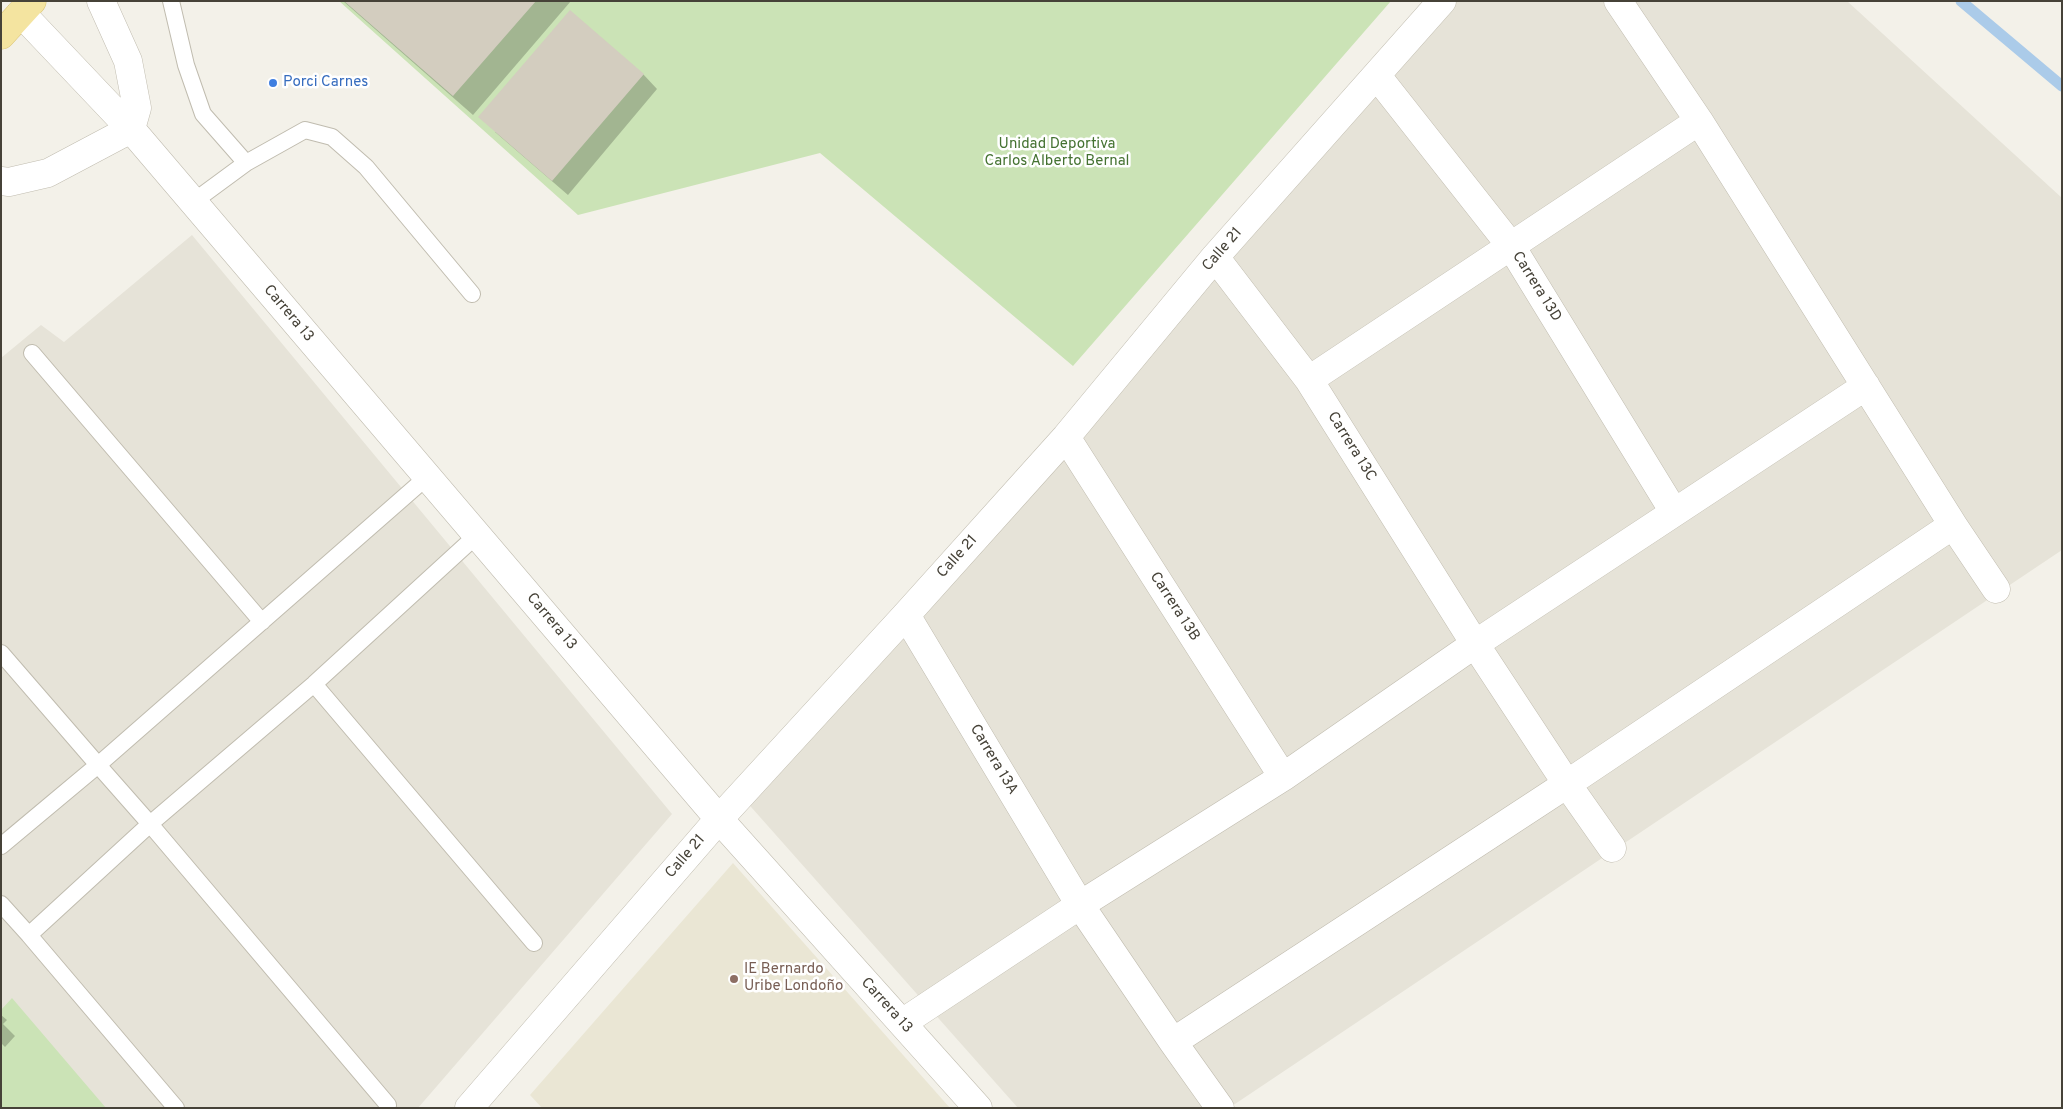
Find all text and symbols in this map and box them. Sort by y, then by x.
place label: Porci Carnes [283,74,368,92]
marker: Porci Carnes [267,77,279,89]
park label: Unidad Deportiva Carlos Alberto Bernal [984,136,1130,171]
street label: Calle 21 [1199,225,1247,275]
street label: Carrera 13D [1507,249,1565,325]
street label: Carrera 13 [259,282,317,346]
street label: Carrera 13C [1323,409,1379,485]
street label: Calle 21 [934,532,982,582]
street label: Carrera 13B [1145,569,1203,645]
street label: Carrera 13 [522,590,580,654]
street label: Carrera 13A [965,722,1021,798]
street label: Calle 21 [662,832,710,882]
place label: IE Bernardo Uribe Londoño [744,961,843,996]
marker: IE Bernardo Uribe Londoño [728,973,740,985]
street label: Carrera 13 [856,974,916,1038]

